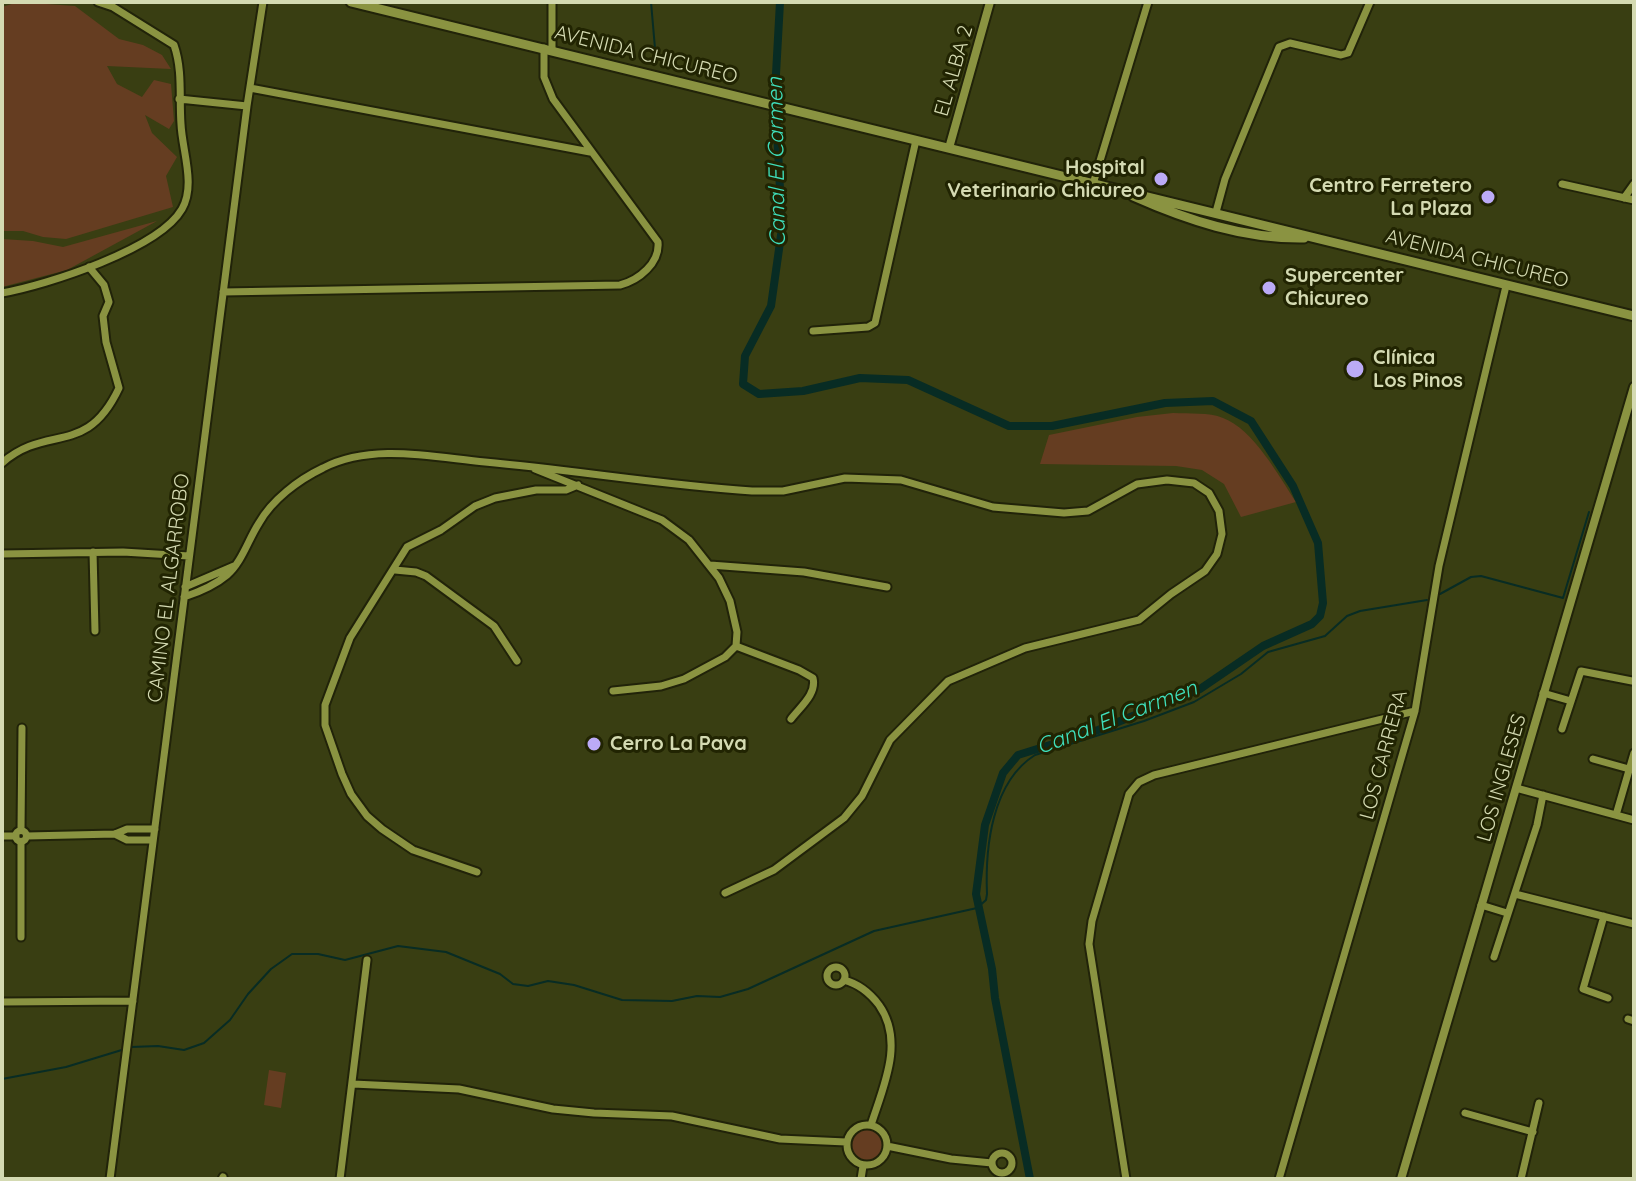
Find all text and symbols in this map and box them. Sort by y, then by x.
street label: AVENIDA CHICUREO [552,21,740,89]
street label: EL ALBA 2 [930,23,978,119]
water label: Canal El Carmen [762,77,792,247]
place label: Hospital Veterinario Chicureo [947,156,1145,203]
marker: Hospital Veterinario Chicureo [1152,170,1170,188]
place label: Centro Ferretero La Plaza [1309,174,1472,221]
marker: Centro Ferretero La Plaza [1479,188,1497,206]
street label: AVENIDA CHICUREO [1383,225,1571,293]
place label: Supercenter Chicureo [1285,264,1404,311]
marker: Supercenter Chicureo [1260,279,1278,297]
place label: Clínica Los Pinos [1373,346,1463,393]
marker: Clínica Los Pinos [1344,358,1366,380]
street label: CAMINO EL ALGARROBO [143,472,195,704]
water label: Canal El Carmen [1033,675,1201,761]
street label: LOS CARRERA [1355,688,1413,822]
street label: LOS INGLESES [1472,711,1532,845]
place label: Cerro La Pava [610,732,747,756]
marker: Cerro La Pava [585,735,603,753]

